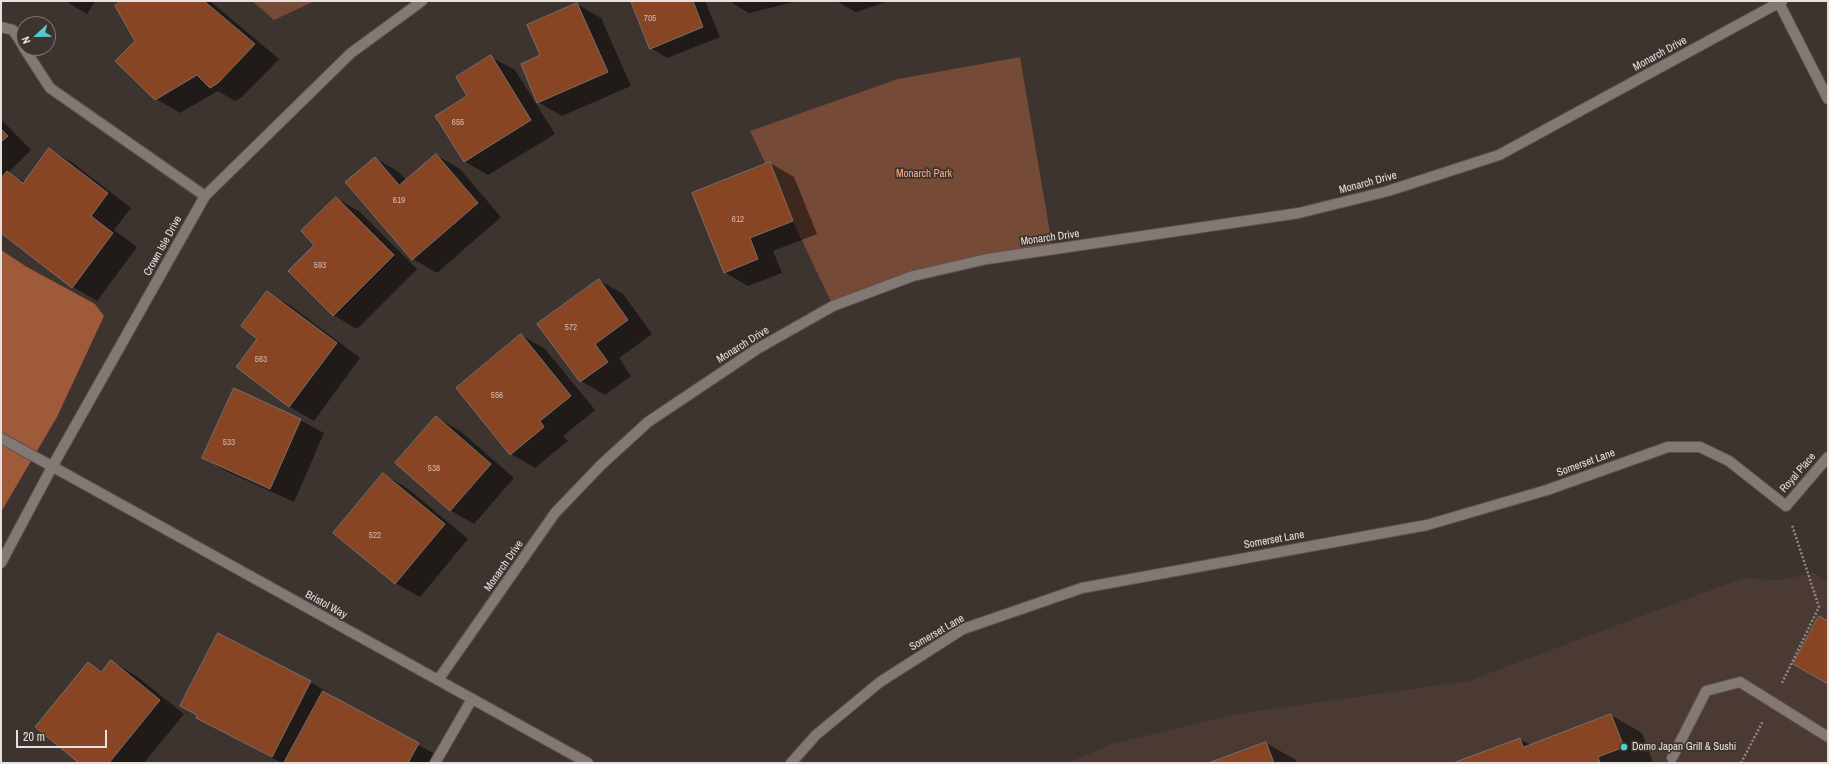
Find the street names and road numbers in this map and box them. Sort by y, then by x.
street label: Monarch Drive [1631,34,1689,74]
street label: Monarch Drive [1338,169,1398,197]
street label: Crown Isle Drive [141,214,185,278]
street label: Monarch Drive [1020,227,1080,249]
street label: Monarch Drive [714,324,772,366]
street label: Somerset Lane [1555,446,1617,480]
street label: Royal Place [1777,451,1819,495]
street label: Somerset Lane [1243,528,1305,552]
street label: Monarch Drive [482,538,526,594]
street label: Bristol Way [303,588,349,622]
street label: Somerset Lane [907,612,967,654]

